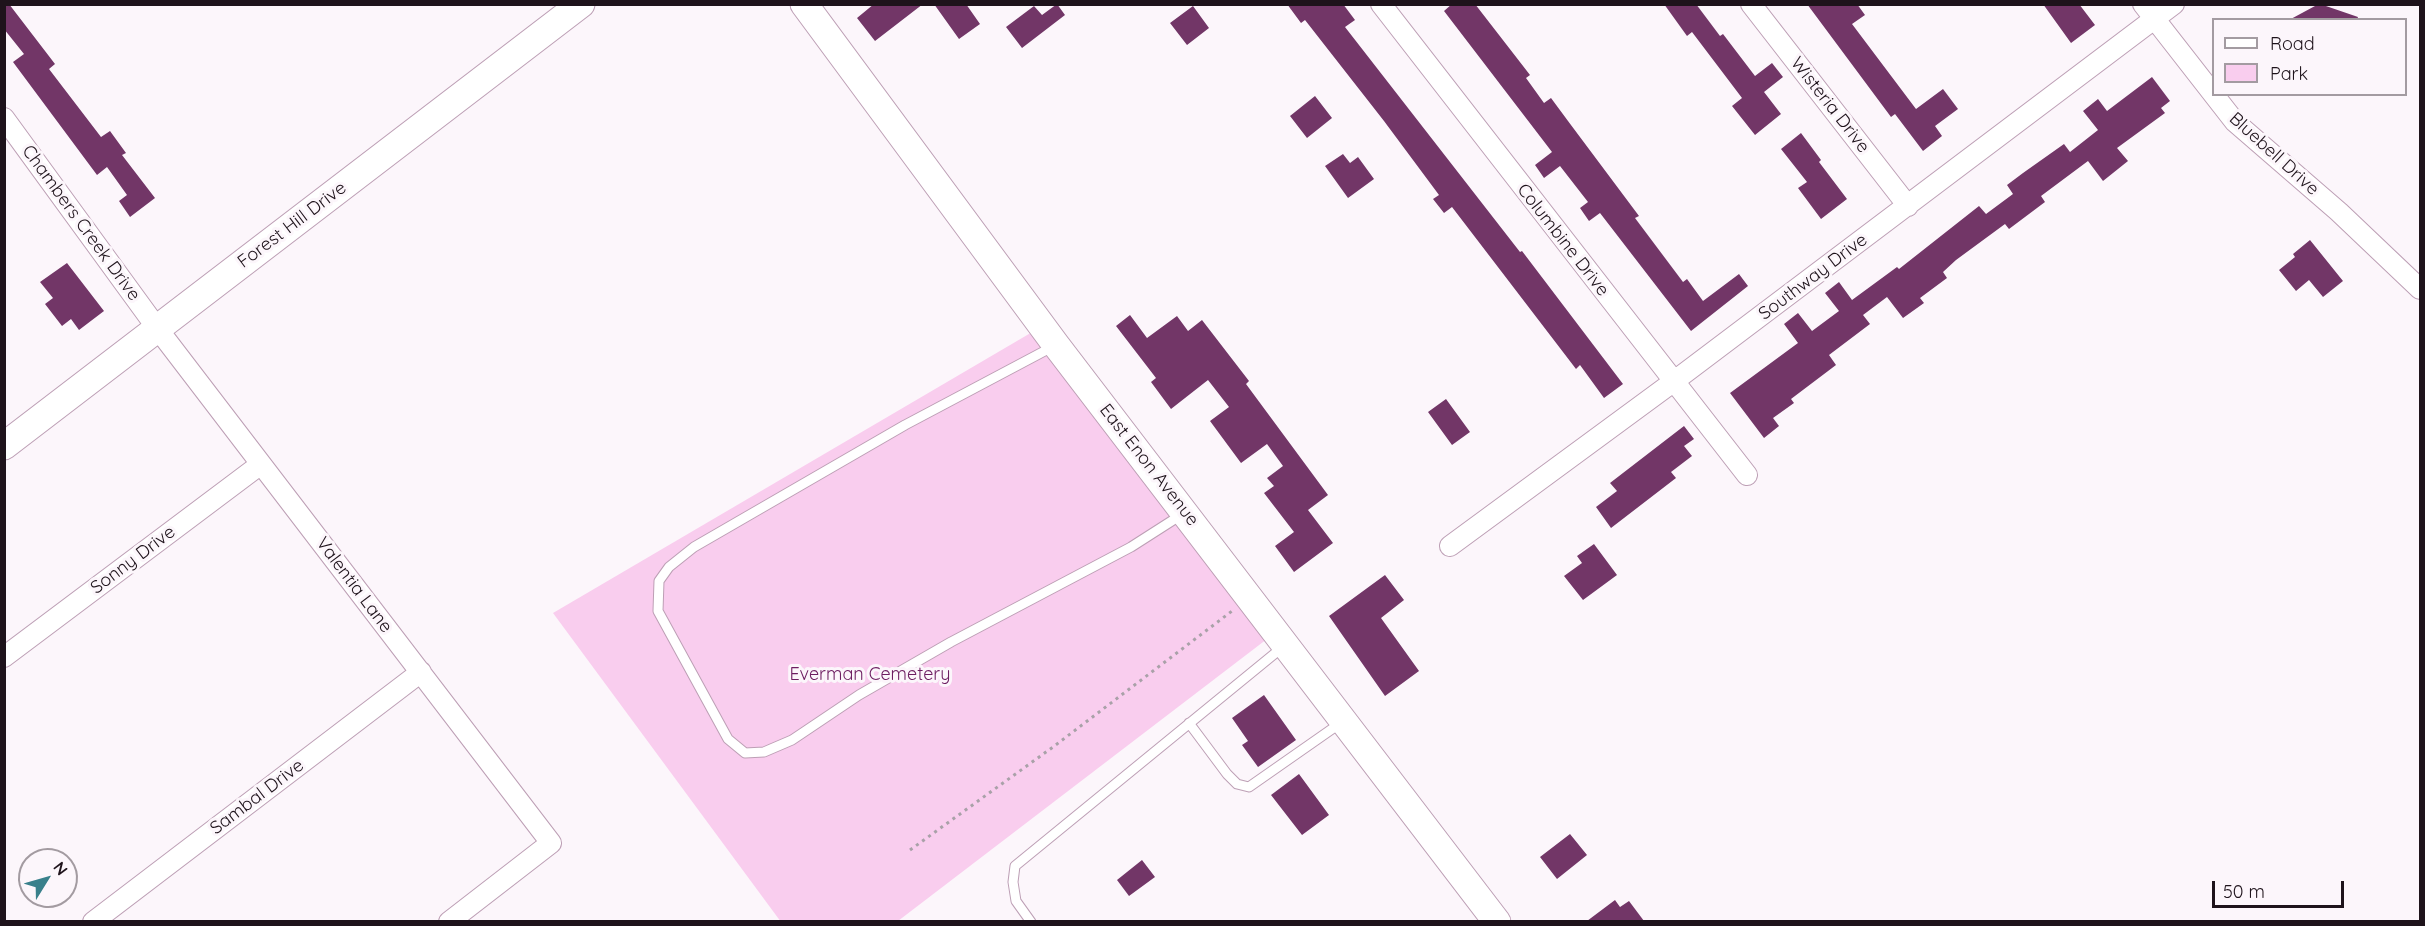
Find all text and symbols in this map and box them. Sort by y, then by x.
legend [2212,18,2407,96]
text: Road [2270,32,2315,55]
street label: Wisteria Drive [1786,53,1874,157]
text: Park [2270,62,2308,85]
street label: Bluebell Drive [2225,108,2323,200]
street label: Chambers Creek Drive [17,141,145,305]
street label: Forest Hill Drive [233,177,351,273]
street label: Columbine Drive [1512,179,1614,301]
street label: Southway Drive [1754,229,1872,325]
street label: East Enon Avenue [1095,400,1203,530]
street label: Sonny Drive [87,521,179,599]
street label: Valentia Lane [311,533,397,637]
park label: Everman Cemetery [790,664,950,686]
street label: Sambal Drive [206,755,308,839]
north arrow [18,848,78,908]
text: N [49,858,72,879]
scale bar [2215,869,2347,907]
text: 50 m [2223,880,2265,903]

